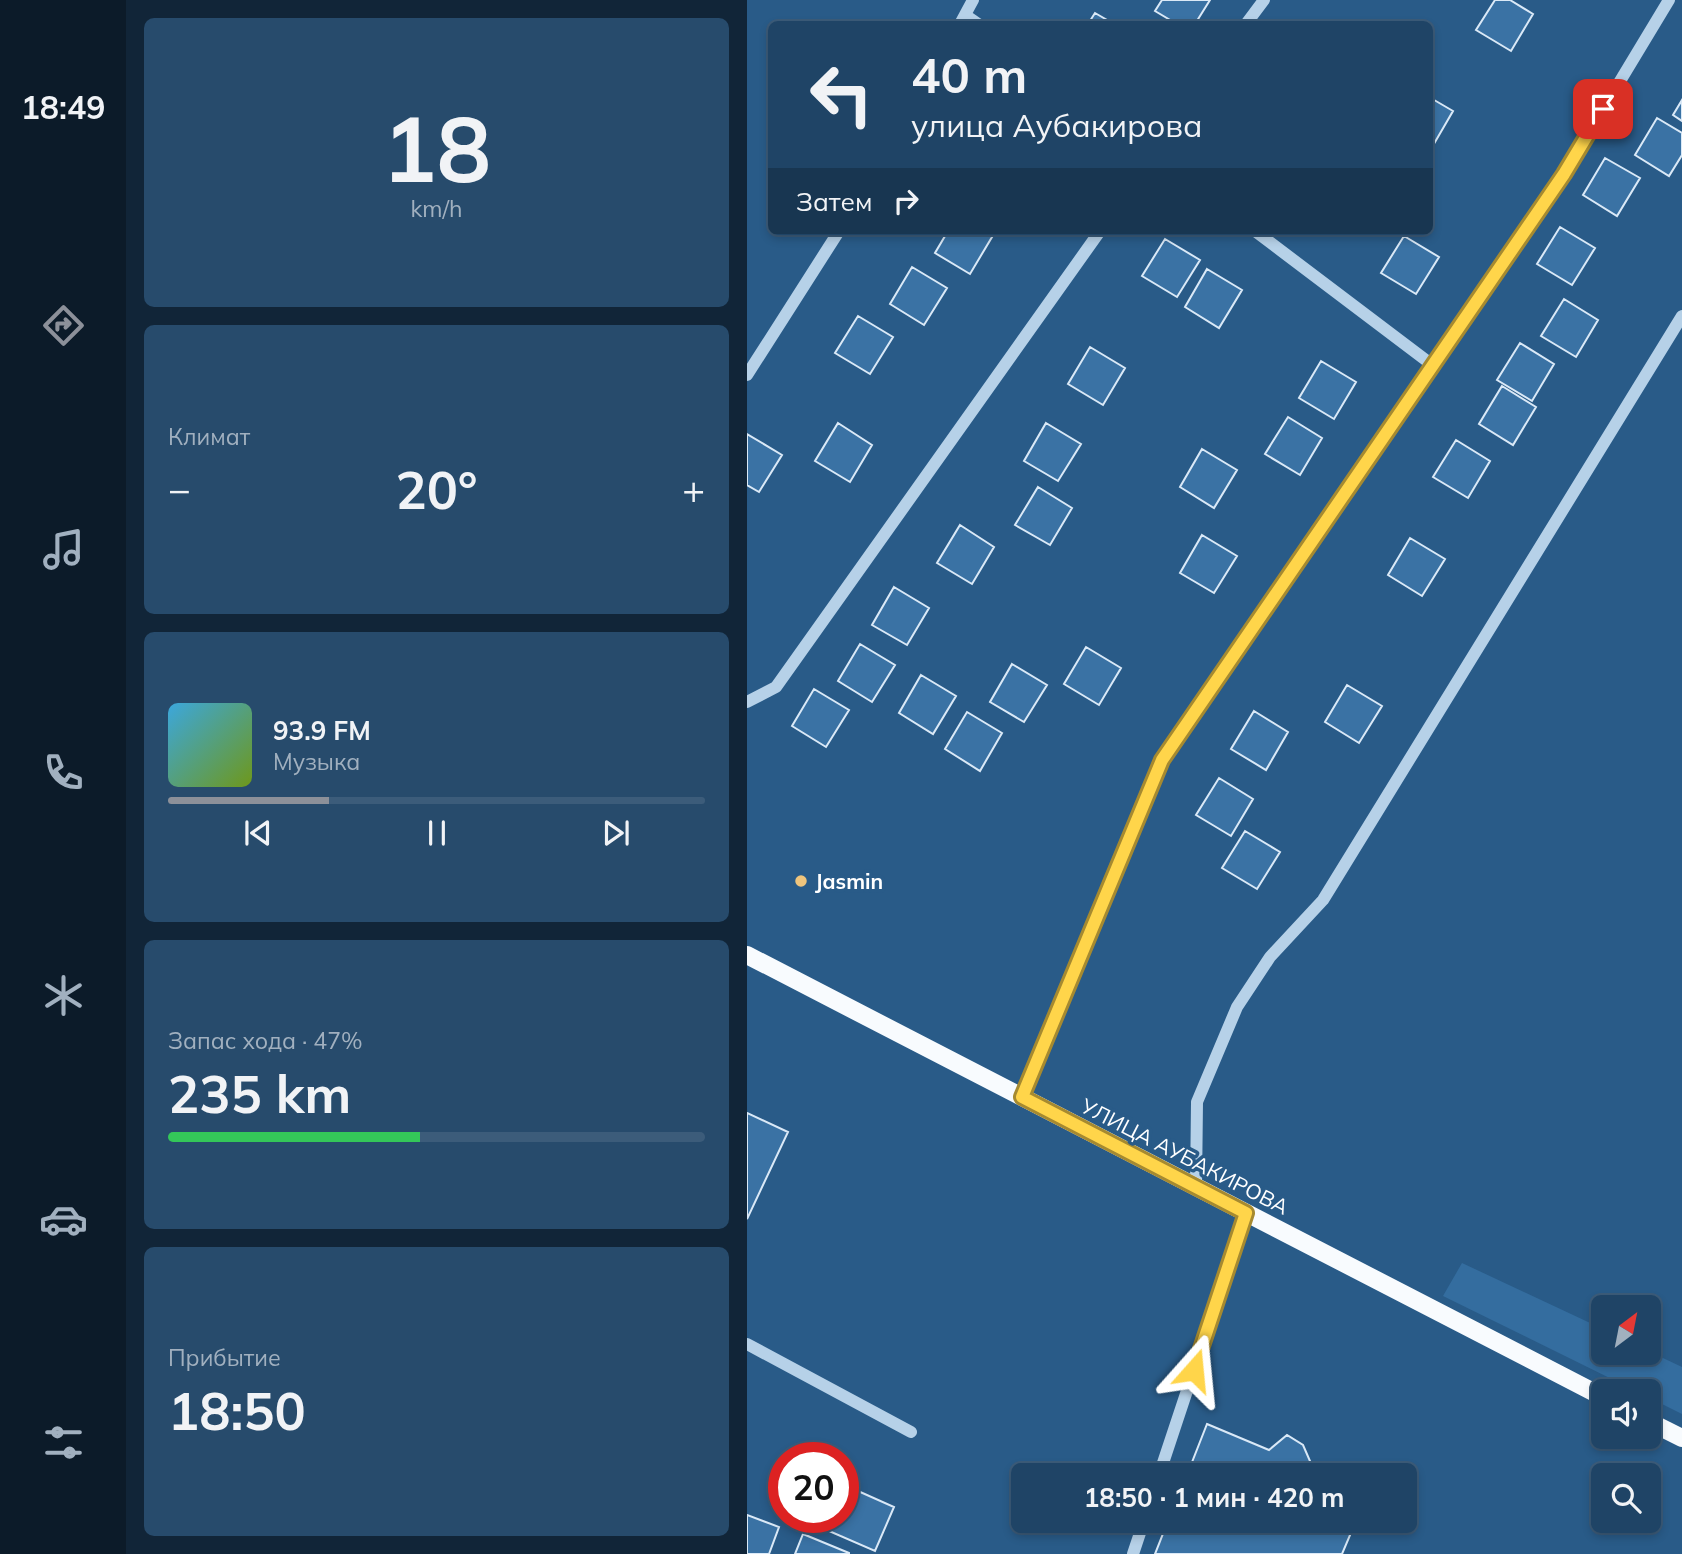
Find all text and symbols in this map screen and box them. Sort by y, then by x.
text: 40 m [911,44,1027,105]
icon: left [796,49,887,140]
pin [1573,79,1633,139]
text: 18:49 [21,87,105,127]
icon: arrive [1584,90,1622,128]
text: 18 [382,91,491,205]
text: улица Аубакирова [911,105,1203,145]
icon: right [887,182,925,220]
text: Затем [796,185,873,218]
text: km/h [410,194,463,223]
icon: directions [39,301,88,350]
text: Климат [168,422,250,451]
text: 20° [395,457,478,522]
text: − [168,465,191,513]
text: + [682,465,705,513]
icon: music [39,525,88,574]
text: 93.9 FM [273,714,371,747]
text: Музыка [273,747,360,776]
icon: phone [39,748,88,797]
icon: previous [239,814,277,852]
icon: pause [418,814,456,852]
icon: next [597,814,635,852]
place label: Jasmin [815,868,883,894]
marker: Jasmin [793,873,809,889]
icon: climate [39,971,88,1020]
text: Запас хода · 47% [168,1026,363,1055]
text: 235 km [168,1061,351,1126]
street label: УЛИЦА АУБАКИРОВА [1076,1092,1294,1220]
icon: car [39,1195,88,1244]
north arrow [1591,1295,1661,1365]
map controls [1591,1295,1661,1533]
position arrow [1157,1333,1231,1407]
text: Прибытие [168,1343,281,1372]
text: 18:50 [168,1378,306,1443]
button: sound [1591,1379,1661,1449]
icon: filters [39,1418,88,1467]
speed limit sign: 20 [768,1442,859,1533]
button: search [1591,1463,1661,1533]
text: 18:50 · 1 мин · 420 m [1084,1481,1344,1514]

